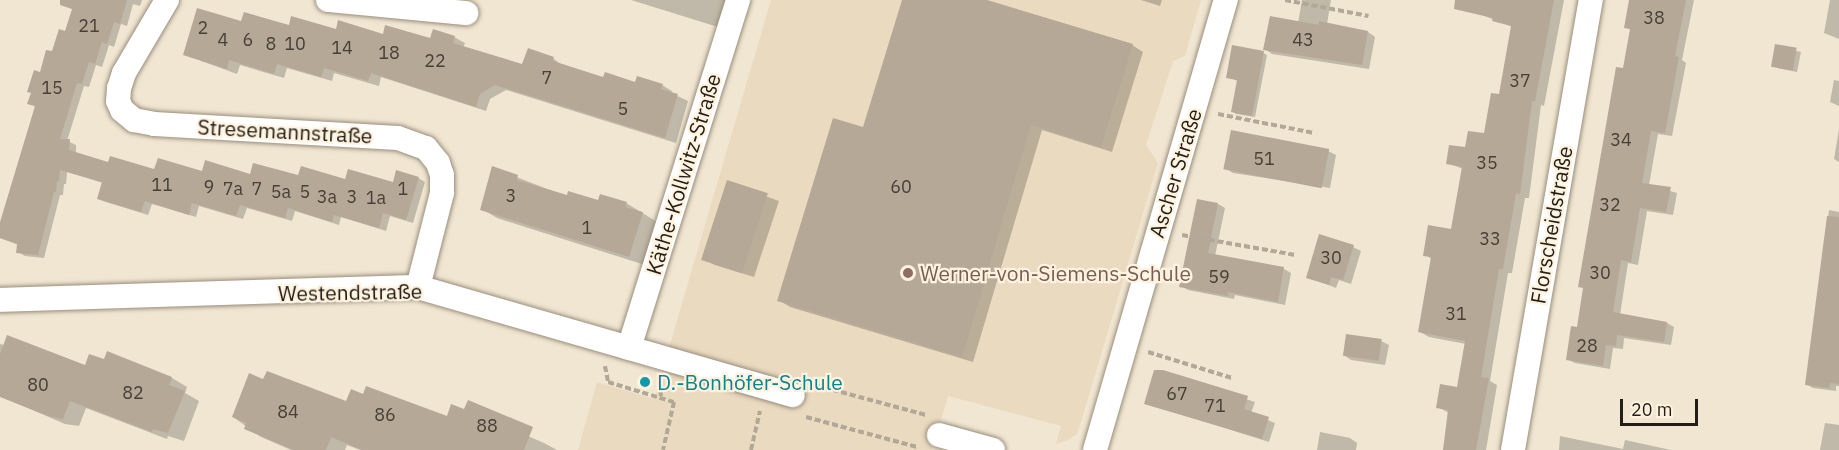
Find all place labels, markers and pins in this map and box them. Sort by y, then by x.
place label: Werner-von-Siemens-Schule [920,260,1191,286]
marker: Werner-von-Siemens-Schule [901,266,915,280]
place label: D.-Bonhöfer-Schule [657,369,843,395]
marker: D.-Bonhöfer-Schule [638,375,652,389]

